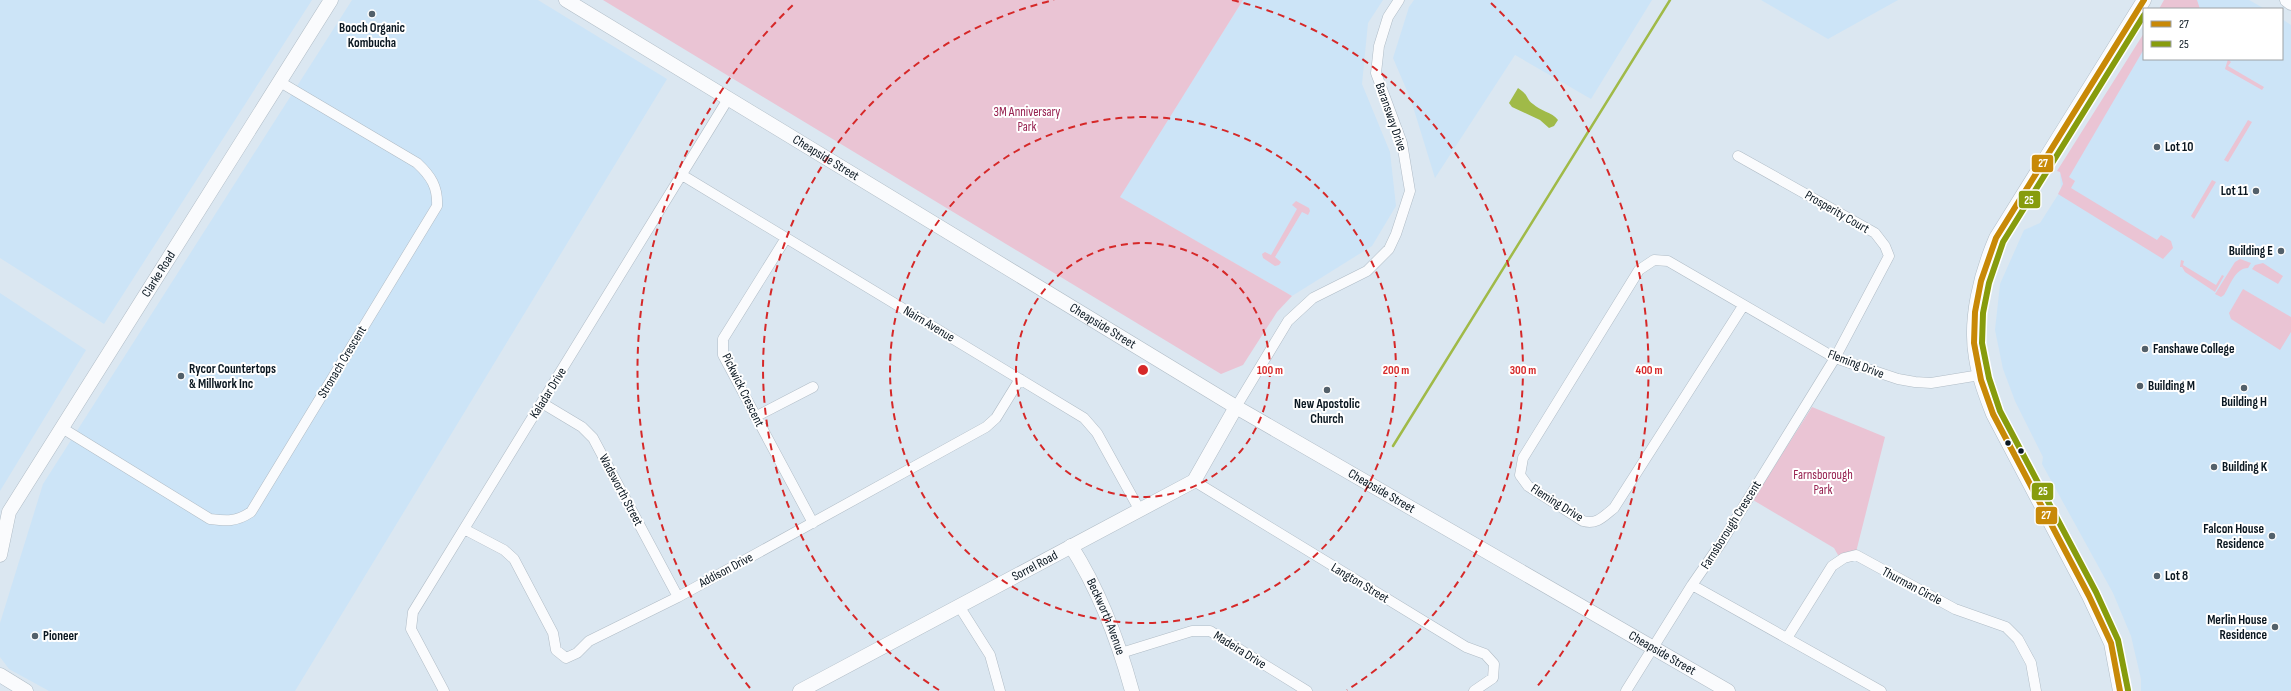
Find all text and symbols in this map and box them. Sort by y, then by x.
legend [2143,8,2283,60]
marker: Booch Organic Kombucha [367,9,377,19]
text: 27 [2179,17,2189,32]
place label: Booch Organic Kombucha [339,20,405,51]
text: 25 [2179,37,2189,52]
street label: Baransway Drive [1372,81,1410,153]
park label: 3M Anniversary Park [994,104,1060,135]
street label: Cheapside Street [790,132,862,184]
place label: Lot 10 [2165,139,2193,155]
marker: Lot 10 [2152,142,2162,152]
line badge: 27 [2031,154,2054,173]
text: 27 [2038,157,2048,170]
place label: Lot 11 [2221,183,2248,199]
marker: Lot 11 [2251,186,2261,196]
street label: Prosperity Court [1802,187,1872,237]
line badge: 25 [2018,190,2041,209]
text: 25 [2024,194,2034,207]
place label: Building E [2229,243,2273,259]
marker: Building E [2276,246,2286,256]
street label: Clarke Road [138,248,179,300]
street label: Cheapside Street [1067,300,1139,352]
street label: Nairn Avenue [900,302,958,346]
street label: Stronach Crescent [314,323,370,401]
place label: Fanshawe College [2153,341,2235,357]
marker: Fanshawe College [2140,344,2150,354]
street label: Fleming Drive [1826,346,1886,382]
street label: Pickwick Crescent [718,351,768,429]
place label: Rycor Countertops & Millwork Inc [189,361,276,392]
centre of rings [1136,363,1150,377]
text: 100 m [1257,363,1283,378]
text: 200 m [1383,363,1409,378]
text: 300 m [1510,363,1536,378]
text: 400 m [1636,363,1662,378]
street label: Kaladar Drive [526,365,570,421]
marker: Rycor Countertops & Millwork Inc [176,371,186,381]
place label: Building M [2148,378,2195,394]
marker: Building M [2135,381,2145,391]
marker: Building H [2239,383,2249,393]
marker: New Apostolic Church [1322,385,1332,395]
place label: Building H [2221,394,2267,410]
place label: New Apostolic Church [1294,396,1360,427]
unlabelled marker [2003,438,2013,448]
unlabelled marker [2016,446,2026,456]
street label: Wadsworth Street [595,451,647,529]
place label: Building K [2222,459,2268,475]
marker: Building K [2209,462,2219,472]
street label: Cheapside Street [1345,465,1418,517]
park label: Farnsborough Park [1793,467,1853,498]
street label: Farnsborough Crescent [1697,478,1765,572]
street label: Fleming Drive [1528,481,1586,525]
line badge: 25 [2031,482,2054,501]
text: 25 [2038,485,2048,498]
line badge: 27 [2035,506,2058,525]
text: 27 [2041,509,2051,522]
place label: Falcon House Residence [2203,521,2264,552]
marker: Falcon House Residence [2267,531,2277,541]
street label: Sorrel Road [1009,547,1060,585]
street label: Addison Drive [695,549,756,591]
street label: Langton Street [1328,559,1392,607]
street label: Thurman Circle [1879,563,1945,609]
place label: Lot 8 [2165,568,2188,584]
marker: Lot 8 [2152,571,2162,581]
street label: Beckworth Avenue [1083,576,1129,657]
place label: Merlin House Residence [2207,612,2267,643]
marker: Merlin House Residence [2270,622,2280,632]
street label: Cheapside Street [1626,627,1699,679]
place label: Pioneer [43,628,78,644]
street label: Madeira Drive [1211,628,1269,672]
marker: Pioneer [30,631,40,641]

